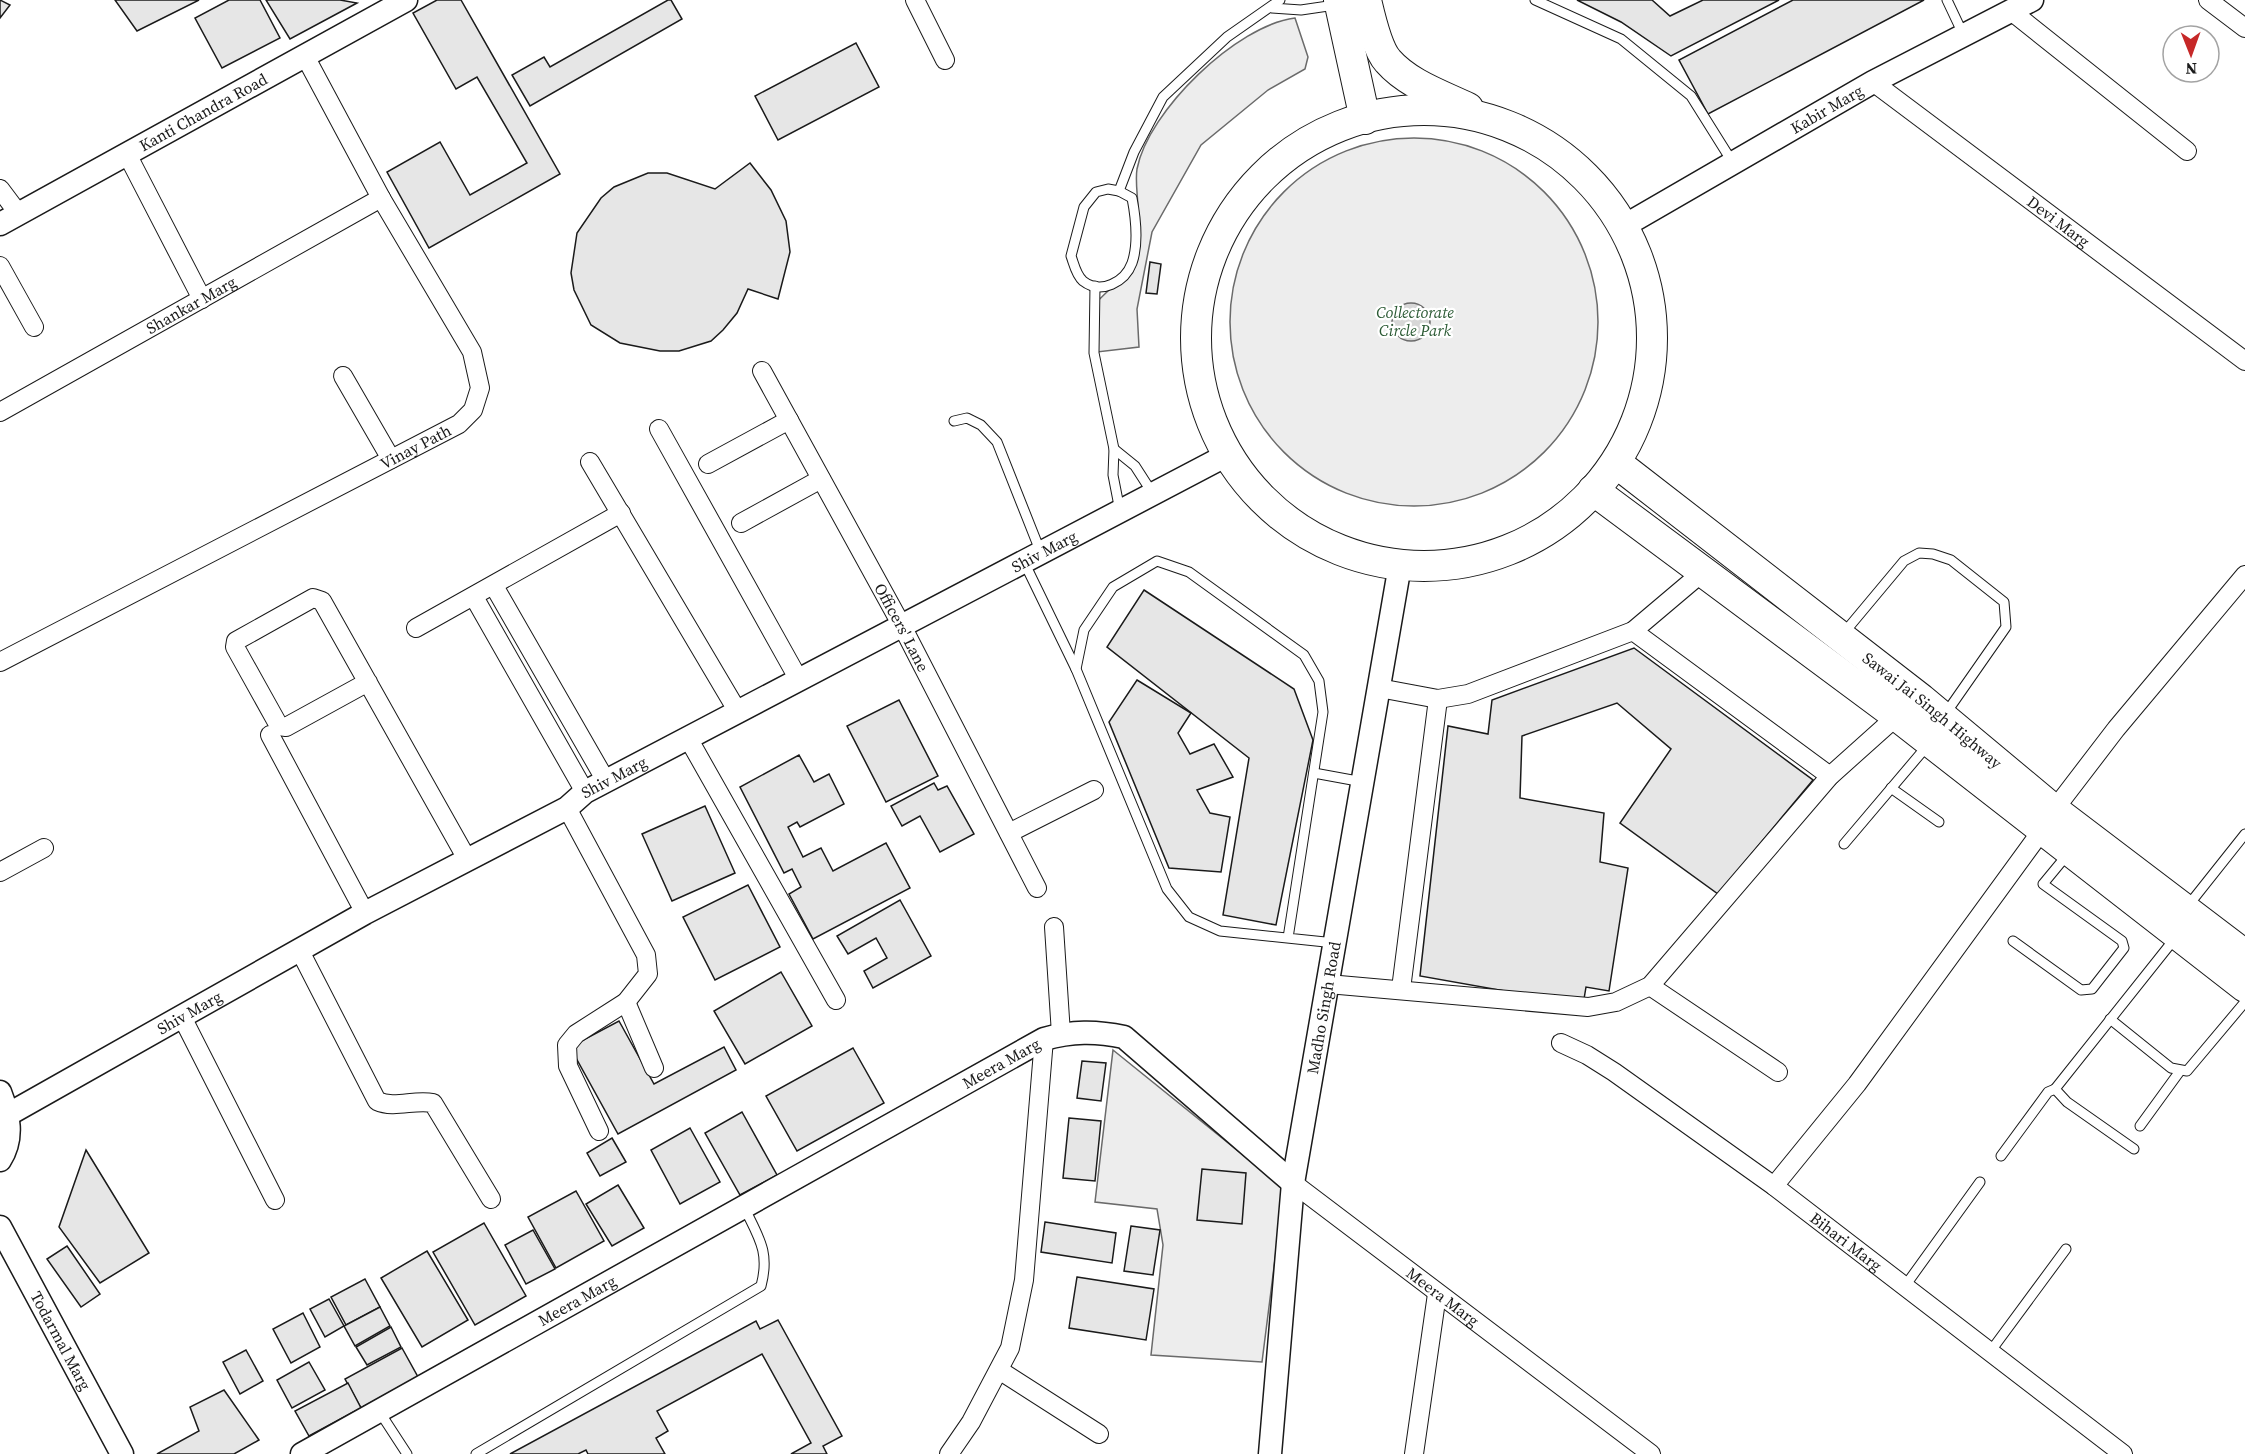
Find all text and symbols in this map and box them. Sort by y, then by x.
north arrow [2161,24,2221,84]
text: N [2185,58,2197,80]
street label: Kanti Chandra Road [135,68,271,156]
street label: Kabir Marg [1786,79,1867,138]
street label: Devi Marg [2023,190,2094,252]
street label: Shankar Marg [142,271,240,339]
park label: Collectorate Circle Park [1376,301,1454,341]
street label: Vinay Path [376,419,455,474]
street label: Shiv Marg [1007,525,1081,577]
street label: Officers' Lane [869,579,935,675]
street label: Sawai Jai Singh Highway [1858,647,2008,774]
street label: Shiv Marg [577,751,650,803]
street label: Madho Singh Road [1301,940,1346,1075]
street label: Shiv Marg [153,985,226,1039]
street label: Meera Marg [958,1032,1044,1094]
street label: Bihari Marg [1806,1207,1887,1276]
street label: Meera Marg [1402,1262,1484,1331]
street label: Meera Marg [534,1270,620,1331]
street label: Todarmal Marg [26,1287,97,1394]

